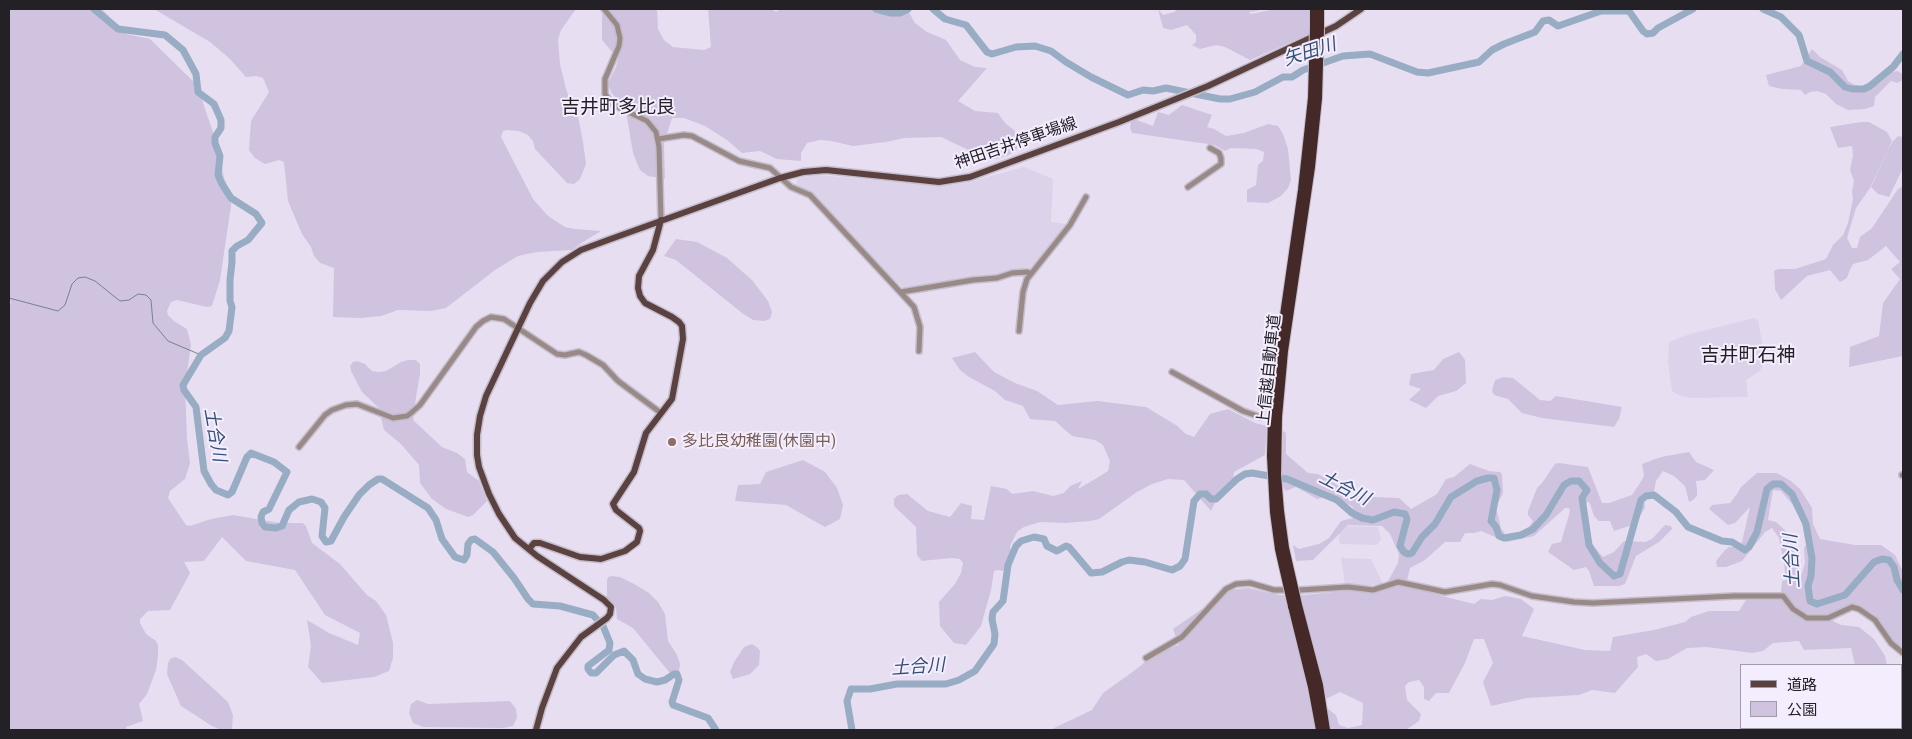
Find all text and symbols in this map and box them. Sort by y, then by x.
water label: 矢田川 [1281,34,1339,72]
district label: 吉井町多比良 [561,97,675,119]
street label: 神田吉井停車場線 [952,114,1080,174]
street label: 上信越自動車道 [1255,313,1285,427]
district label: 吉井町石神 [1701,345,1795,367]
water label: 土合川 [199,407,229,463]
place label: 多比良幼稚園(休園中) [682,432,836,452]
marker: 多比良幼稚園(休園中) [666,436,678,448]
water label: 土合川 [1315,467,1373,511]
water label: 土合川 [1781,533,1805,589]
water label: 土合川 [890,655,946,681]
legend [1740,664,1902,729]
text: 道路 [1787,676,1817,694]
text: 公園 [1787,701,1817,719]

